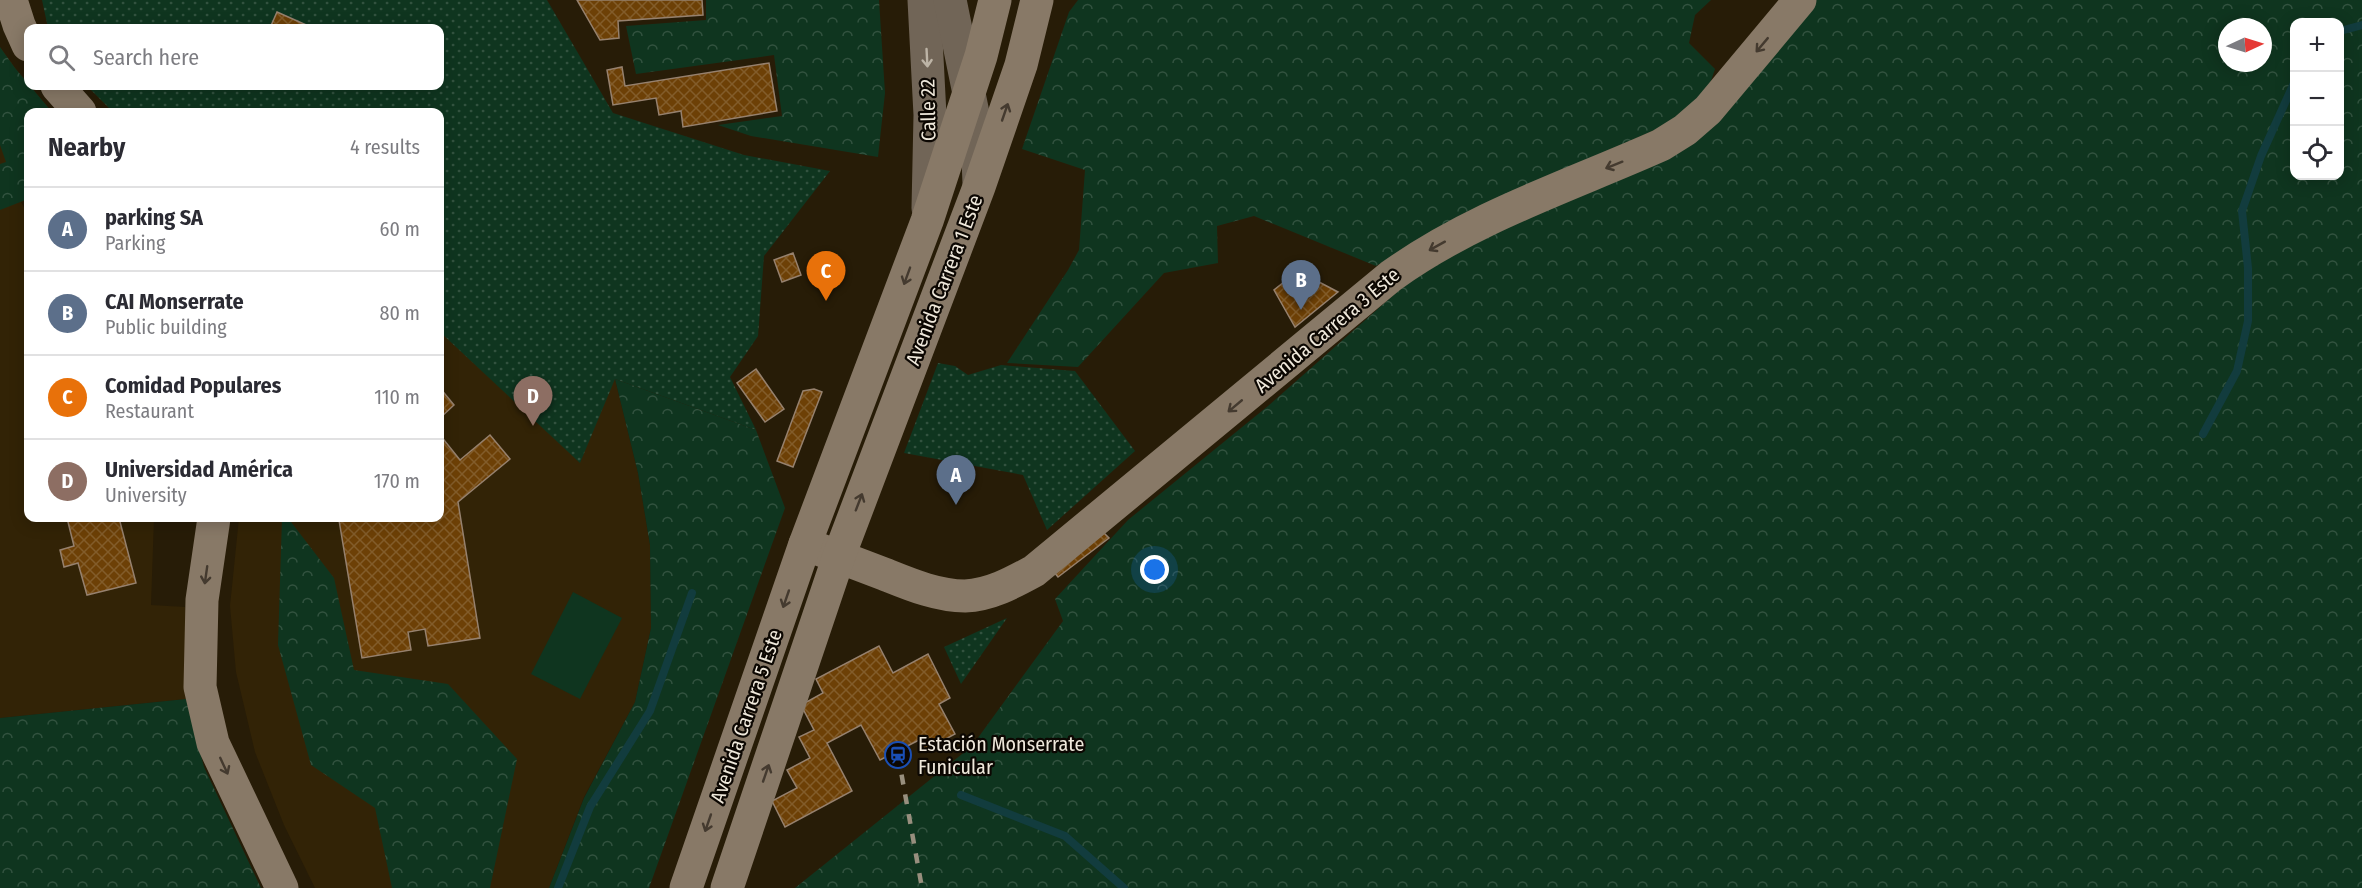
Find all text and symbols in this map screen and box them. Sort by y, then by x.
north arrow [2218,18,2272,72]
map controls [2290,18,2344,180]
button: + [2290,18,2344,72]
search box [24,24,444,90]
one-way arrow [1756,37,1769,53]
icon: search [45,41,78,74]
text: Search here [93,44,199,71]
one-way arrow [922,48,933,68]
button: − [2290,72,2344,126]
street label: Calle 22 [915,79,941,141]
one-way arrow [1001,103,1012,122]
button: locate [2290,126,2344,180]
text: Nearby [48,132,125,163]
text: 4 results [350,135,420,159]
one-way arrow [1605,160,1624,171]
street label: Avenida Carrera 1 Este [900,192,988,368]
text: parking SA [105,204,203,231]
text: A [62,217,73,241]
text: 60 m [380,217,420,241]
text: Parking [105,231,166,255]
one-way arrow [1429,240,1446,252]
pin: C [806,252,846,301]
pin: B [1282,260,1320,310]
street label: Avenida Carrera 3 Este [1250,262,1404,398]
one-way arrow [901,266,912,285]
text: CAI Monserrate [105,288,244,315]
text: B [62,301,73,325]
text: 80 m [380,301,420,325]
text: Public building [105,315,227,339]
text: Comidad Populares [105,372,281,399]
pin: D [514,376,552,426]
text: C [62,385,73,409]
text: 110 m [374,385,420,409]
text: Restaurant [105,399,194,423]
one-way arrow [1228,399,1243,413]
text: Universidad América [105,456,293,483]
pin: A [936,456,976,505]
text: D [62,469,73,493]
text: 170 m [374,469,420,493]
text: University [105,483,187,507]
one-way arrow [855,493,866,512]
your location [1140,555,1169,584]
one-way arrow [200,565,211,585]
one-way arrow [780,589,791,608]
street label: Avenida Carrera 5 Este [705,626,787,806]
place label: Estación Monserrate Funicular [918,732,1084,779]
station icon: Estación Monserrate Funicular [883,740,913,770]
one-way arrow [218,757,230,775]
one-way arrow [761,764,772,783]
one-way arrow [702,813,713,832]

